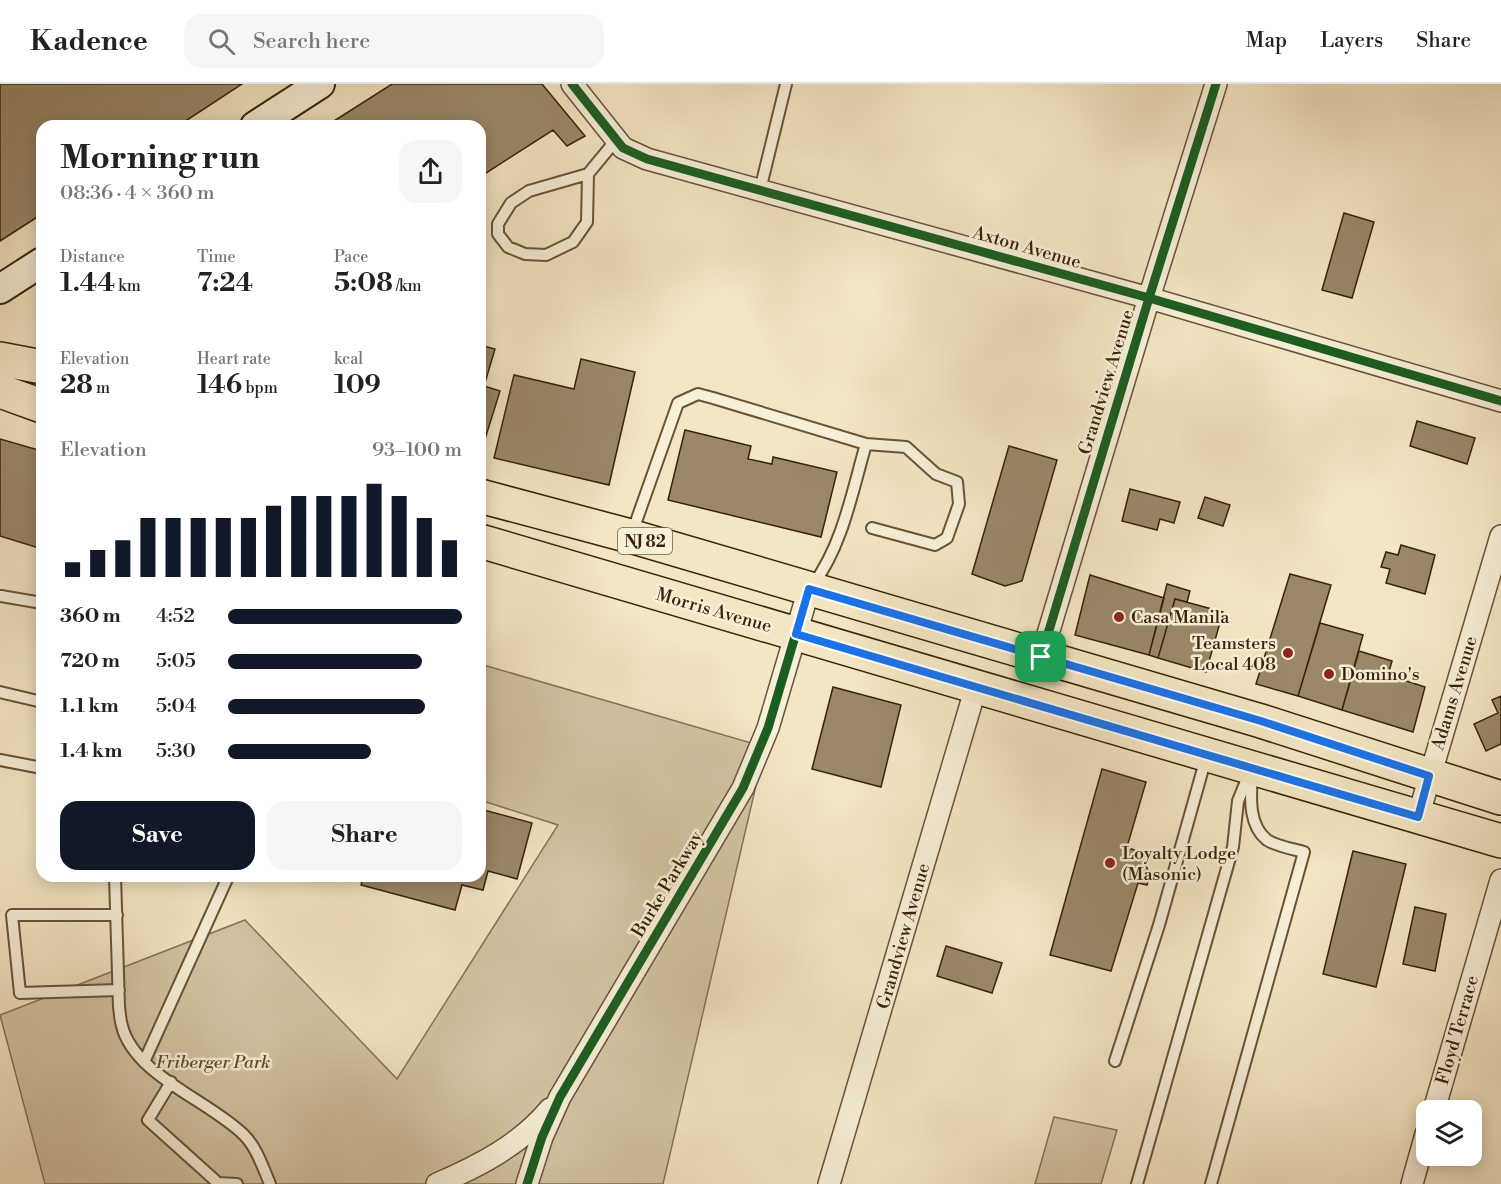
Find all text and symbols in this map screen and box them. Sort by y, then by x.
search box [184,14,604,68]
text: Kadence [30,24,148,59]
icon: search [205,25,238,58]
text: Search here [253,28,370,55]
text: Map [1246,28,1287,54]
text: Layers [1320,28,1383,54]
text: Share [1416,28,1471,54]
text: Morning run [60,138,260,179]
button: share [399,140,462,203]
text: 08:36 · 4 × 360 m [60,181,215,206]
street label: Axton Avenue [969,221,1084,274]
text: Distance [60,247,125,267]
text: Time [197,247,236,267]
text: Pace [334,247,368,267]
text: 1.44 [60,267,115,299]
text: 7:24 [197,267,253,299]
text: 5:08 [334,267,393,299]
text: km [115,276,141,296]
text: /km [393,276,421,296]
street label: Grandview Avenue [1073,307,1139,458]
text: Elevation [60,349,129,369]
text: Heart rate [197,349,271,369]
text: kcal [334,349,363,369]
text: 28 [60,369,93,401]
text: 146 [197,369,242,401]
text: 109 [334,369,381,401]
text: m [93,378,110,398]
text: bpm [242,378,278,398]
text: Elevation [60,438,147,463]
text: 93–100 m [372,438,462,463]
road number: NJ 82 [618,528,672,554]
street label: Morris Avenue [653,583,774,638]
text: 360 m [60,604,121,629]
text: 4:52 [156,604,195,629]
place label: Casa Manila [1131,606,1230,629]
marker: Casa Manila [1112,610,1126,624]
pin [1015,631,1066,682]
place label: Teamsters Local 408 [1192,632,1276,676]
street label: Adams Avenue [1426,633,1483,754]
icon: arrive [1024,640,1057,673]
marker: Teamsters Local 408 [1281,646,1295,660]
text: 720 m [60,649,120,674]
text: 5:05 [156,649,196,674]
place label: Domino's [1341,663,1420,686]
marker: Domino's [1322,667,1336,681]
text: 1.1 km [60,694,119,719]
text: 5:04 [156,694,197,719]
text: 1.4 km [60,739,122,764]
text: 5:30 [156,739,196,764]
button: Save [60,801,255,870]
button: Share [267,801,462,870]
street label: Burke Parkway [626,827,708,943]
place label: Loyalty Lodge (Masonic) [1122,842,1236,886]
marker: Loyalty Lodge (Masonic) [1103,856,1117,870]
street label: Grandview Avenue [872,861,935,1012]
street label: Floyd Terrace [1431,973,1484,1087]
park label: Friberger Park [156,1051,270,1074]
map controls [1416,1100,1482,1166]
button: layers [1416,1100,1482,1166]

